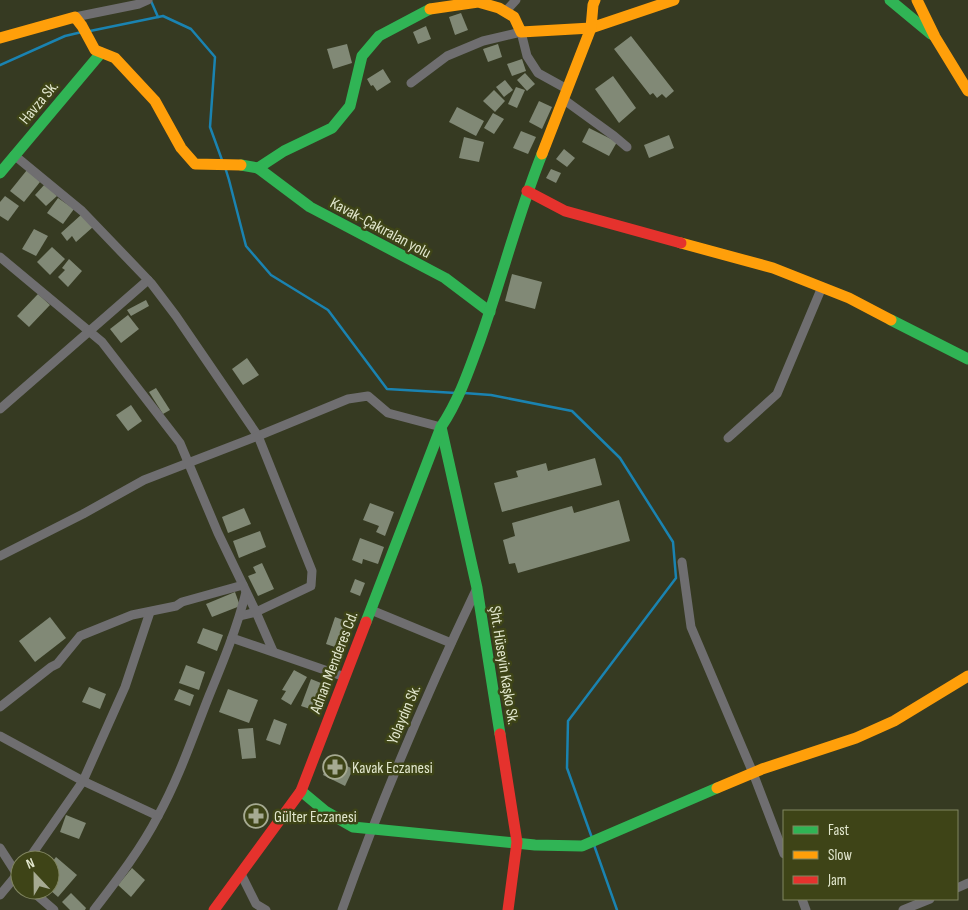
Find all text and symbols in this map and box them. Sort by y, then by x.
street label: Havza Sk. [16,77,63,129]
street label: Kavak-Çakıralan yolu [327,194,434,263]
street label: Şht. Hüseyin Kaşko Sk. [485,605,522,726]
street label: Adnan Menderes Cd. [306,609,363,717]
street label: Yolaydın Sk. [383,682,425,747]
pharmacy icon: Kavak Eczanesi [322,754,348,780]
place label: Kavak Eczanesi [352,759,433,778]
pharmacy icon: Gülter Eczanesi [243,803,269,829]
place label: Gülter Eczanesi [274,808,357,827]
legend [783,810,958,900]
text: Fast [828,821,850,840]
text: Slow [828,846,852,865]
north arrow [10,850,60,900]
text: N [24,854,37,873]
text: Jam [827,871,846,890]

